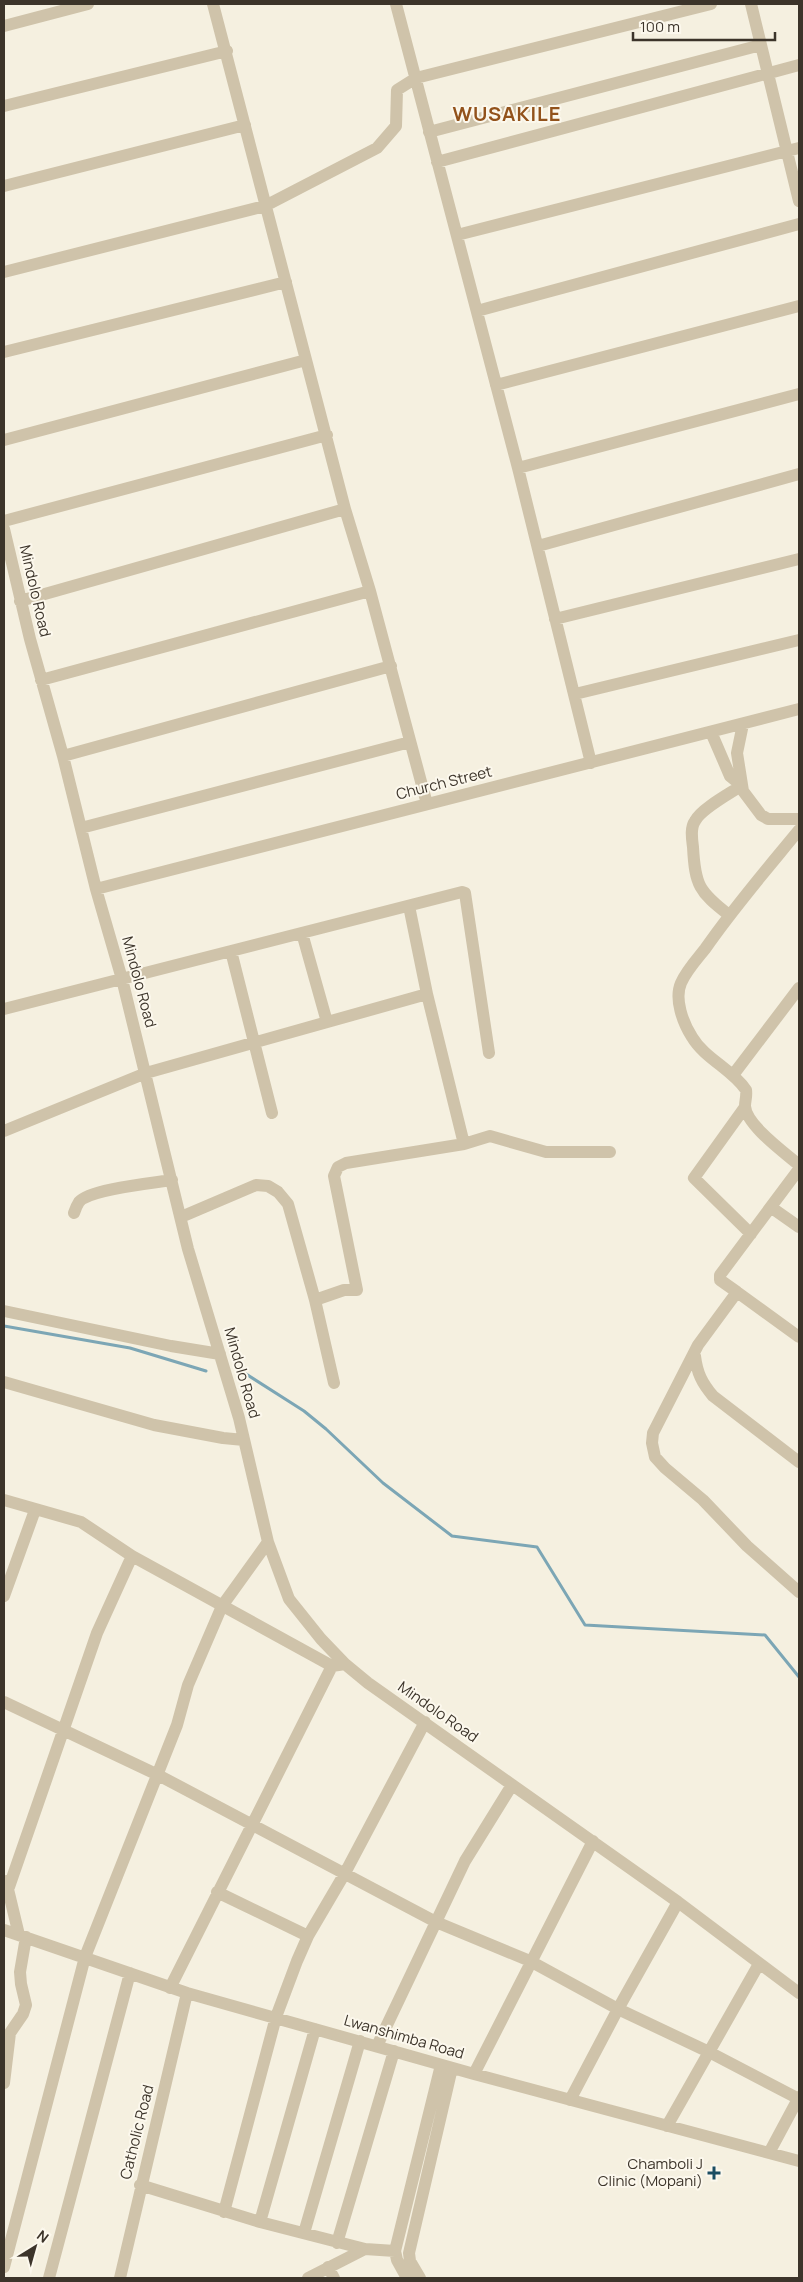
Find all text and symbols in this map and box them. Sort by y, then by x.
scale bar [633,10,776,42]
text: 100 m [640,16,680,37]
district label: WUSAKILE [453,100,561,127]
street label: Mindolo Road [15,543,56,639]
street label: Church Street [394,760,494,805]
street label: Mindolo Road [117,934,162,1030]
street label: Mindolo Road [219,1325,265,1421]
street label: Mindolo Road [394,1676,483,1747]
street label: Lwanshimba Road [342,2009,467,2064]
street label: Catholic Road [115,2082,158,2181]
place label: Chamboli J Clinic (Mopani) [598,2153,703,2191]
marker: Chamboli J Clinic (Mopani) [707,2166,721,2180]
north arrow [10,2222,60,2272]
text: N [33,2226,53,2247]

